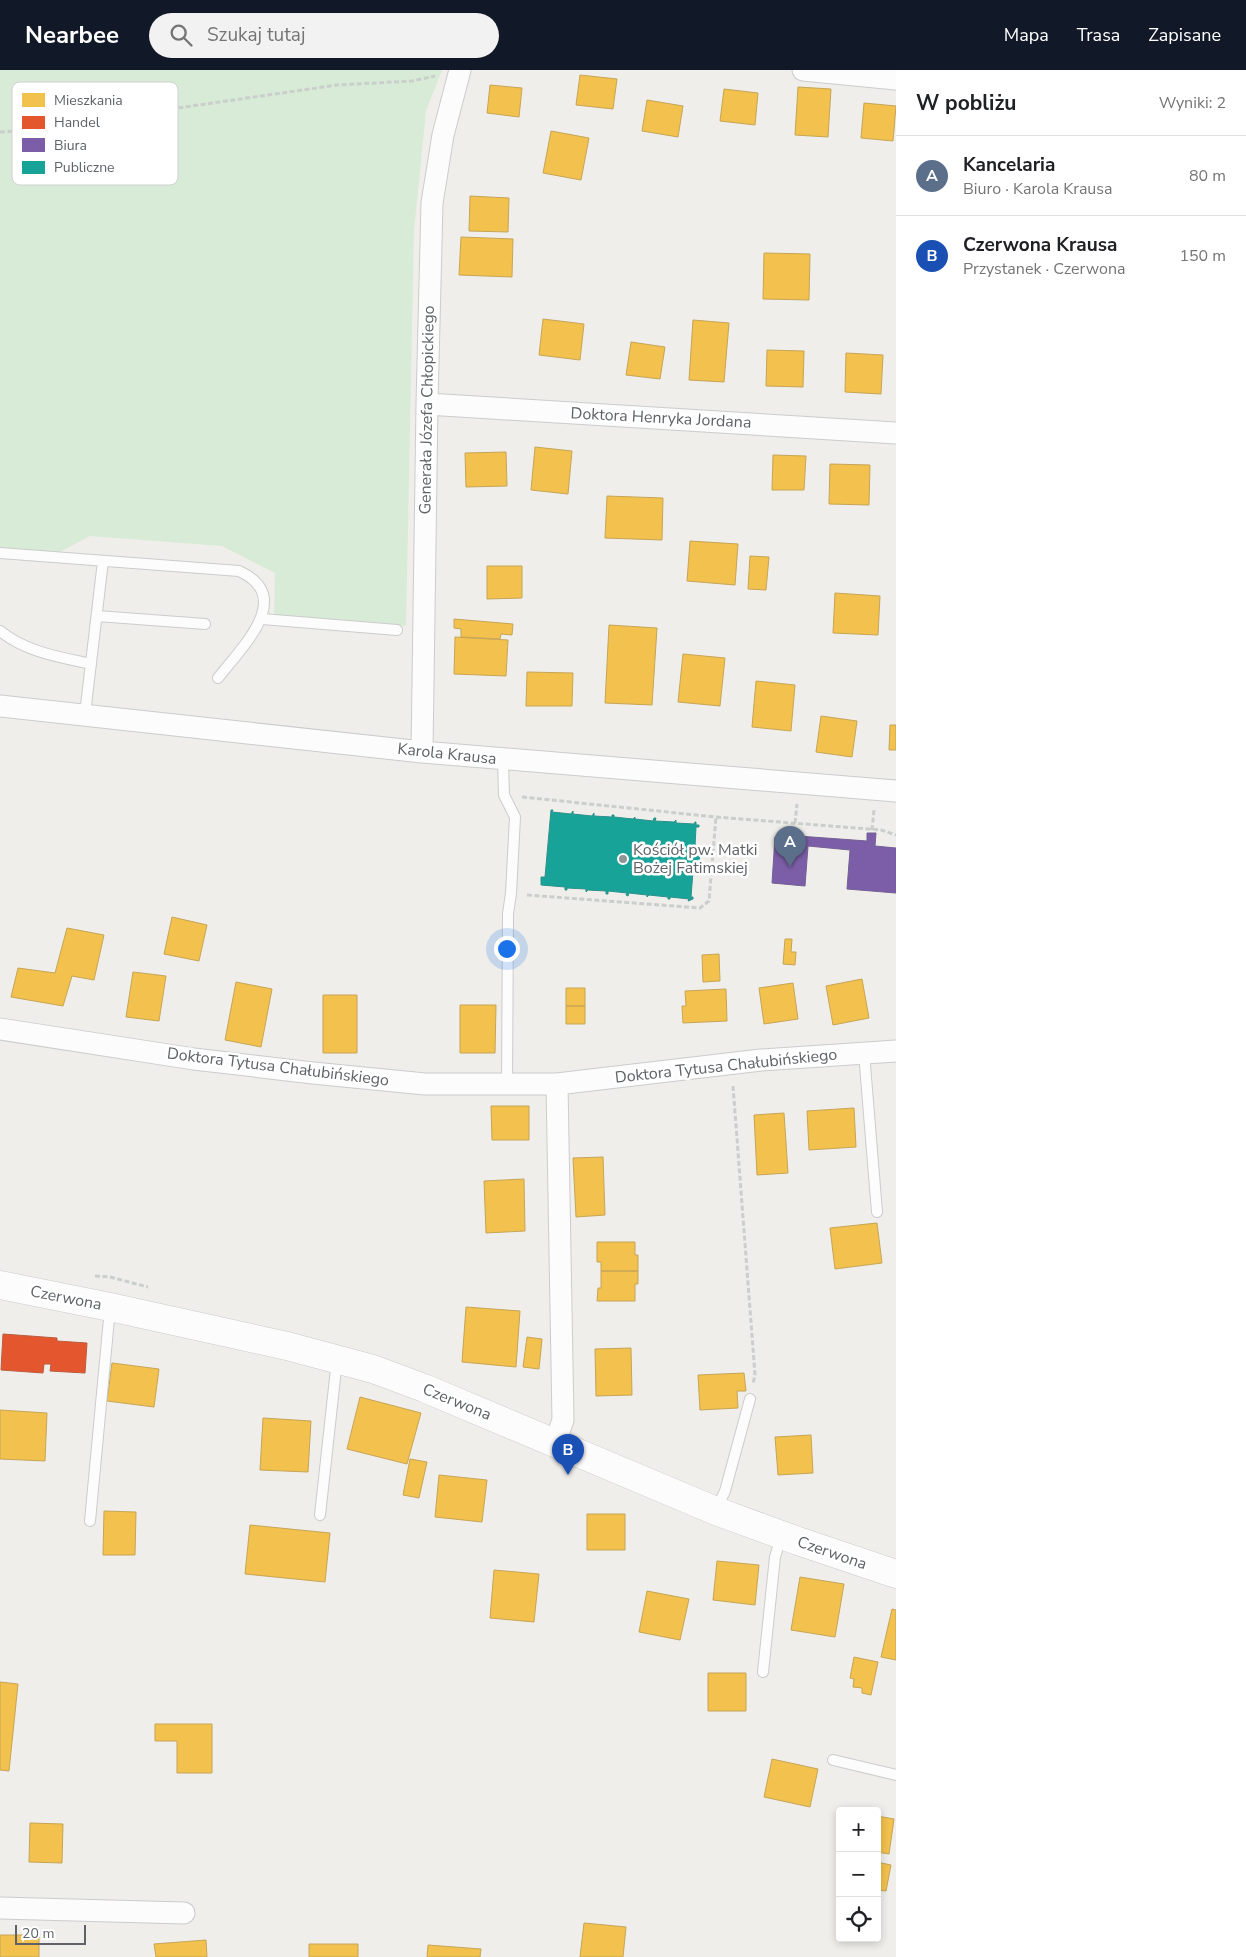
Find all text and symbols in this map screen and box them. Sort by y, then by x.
search box [149,13,499,58]
text: Nearbee [25,19,119,51]
icon: search [167,21,195,49]
text: Szukaj tutaj [207,22,305,48]
text: Mapa [1004,23,1049,47]
text: Trasa [1077,23,1120,47]
text: Zapisane [1148,23,1221,47]
legend [12,82,178,185]
text: W pobliżu [916,89,1017,117]
text: Mieszkania [54,91,123,110]
text: Wyniki: 2 [1159,92,1226,114]
text: Handel [54,113,101,132]
text: Biura [54,136,87,155]
text: Kancelaria [963,152,1055,178]
text: Publiczne [54,158,115,177]
text: A [926,165,938,187]
text: 80 m [1189,165,1226,187]
text: Biuro · Karola Krausa [963,178,1113,200]
text: Czerwona Krausa [963,232,1117,258]
text: B [926,245,938,267]
text: 150 m [1179,245,1226,267]
text: Przystanek · Czerwona [963,258,1126,280]
street label: Generała Józefa Chłopickiego [414,305,440,515]
street label: Doktora Henryka Jordana [570,402,752,434]
street label: Karola Krausa [396,738,498,770]
pin: A [774,826,806,867]
place label: Kościół pw. Matki Bożej Fatimskiej [633,839,757,879]
marker: Kościół pw. Matki Bożej Fatimskiej [617,853,629,865]
your location [494,936,520,962]
street label: Doktora Tytusa Chałubińskiego [166,1042,390,1092]
street label: Doktora Tytusa Chałubińskiego [614,1043,838,1089]
street label: Czerwona [28,1280,104,1316]
street label: Czerwona [419,1378,495,1426]
pin: B [552,1434,584,1475]
street label: Czerwona [794,1531,870,1575]
map controls [836,1807,881,1942]
button: + [836,1807,881,1852]
button: − [836,1852,881,1897]
button: locate [836,1897,881,1942]
scale bar [15,1922,86,1945]
text: 20 m [22,1924,54,1943]

